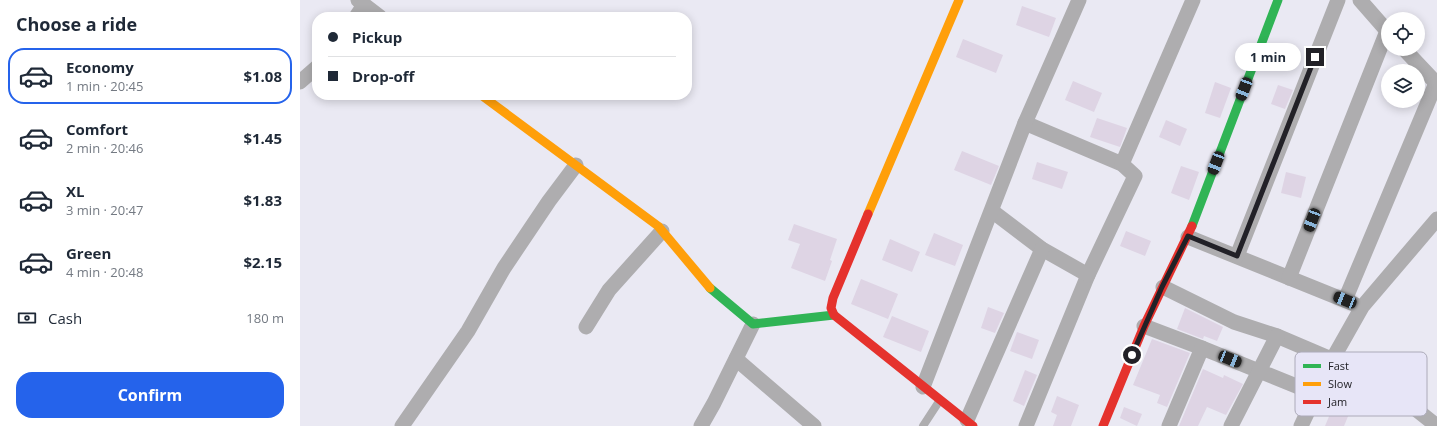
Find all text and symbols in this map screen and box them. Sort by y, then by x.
text: Choose a ride [16,12,137,36]
map controls [1381,12,1425,108]
button: locate [1381,12,1425,56]
text: Pickup [352,27,402,47]
callout: 1 min [1235,43,1301,71]
text: 1 min [1250,48,1286,66]
route end [1306,48,1324,66]
text: Economy [66,57,134,77]
icon: car [18,58,54,94]
button: layers [1381,64,1425,108]
text: $1.08 [243,66,282,86]
text: Drop-off [352,66,414,86]
car [1234,76,1254,102]
text: 1 min · 20:45 [66,77,143,95]
text: Comfort [66,119,128,139]
icon: car [18,120,54,156]
text: $1.45 [243,128,282,148]
text: 2 min · 20:46 [66,139,143,157]
car [1206,150,1226,176]
text: XL [66,181,84,201]
icon: car [18,182,54,218]
text: $1.83 [243,190,282,210]
text: 3 min · 20:47 [66,201,143,219]
car [1302,207,1322,233]
text: Green [66,243,111,263]
icon: car [18,244,54,280]
text: $2.15 [243,252,282,272]
text: 4 min · 20:48 [66,263,143,281]
car [1332,290,1358,310]
icon: cash [16,307,38,329]
text: Cash [48,308,82,328]
text: 180 m [246,309,284,327]
route start [1123,346,1141,364]
car [1217,349,1243,369]
legend [1295,352,1427,416]
text: Fast [1328,358,1349,373]
button: Confirm [16,372,284,418]
text: Slow [1328,376,1352,391]
text: Jam [1327,394,1347,409]

